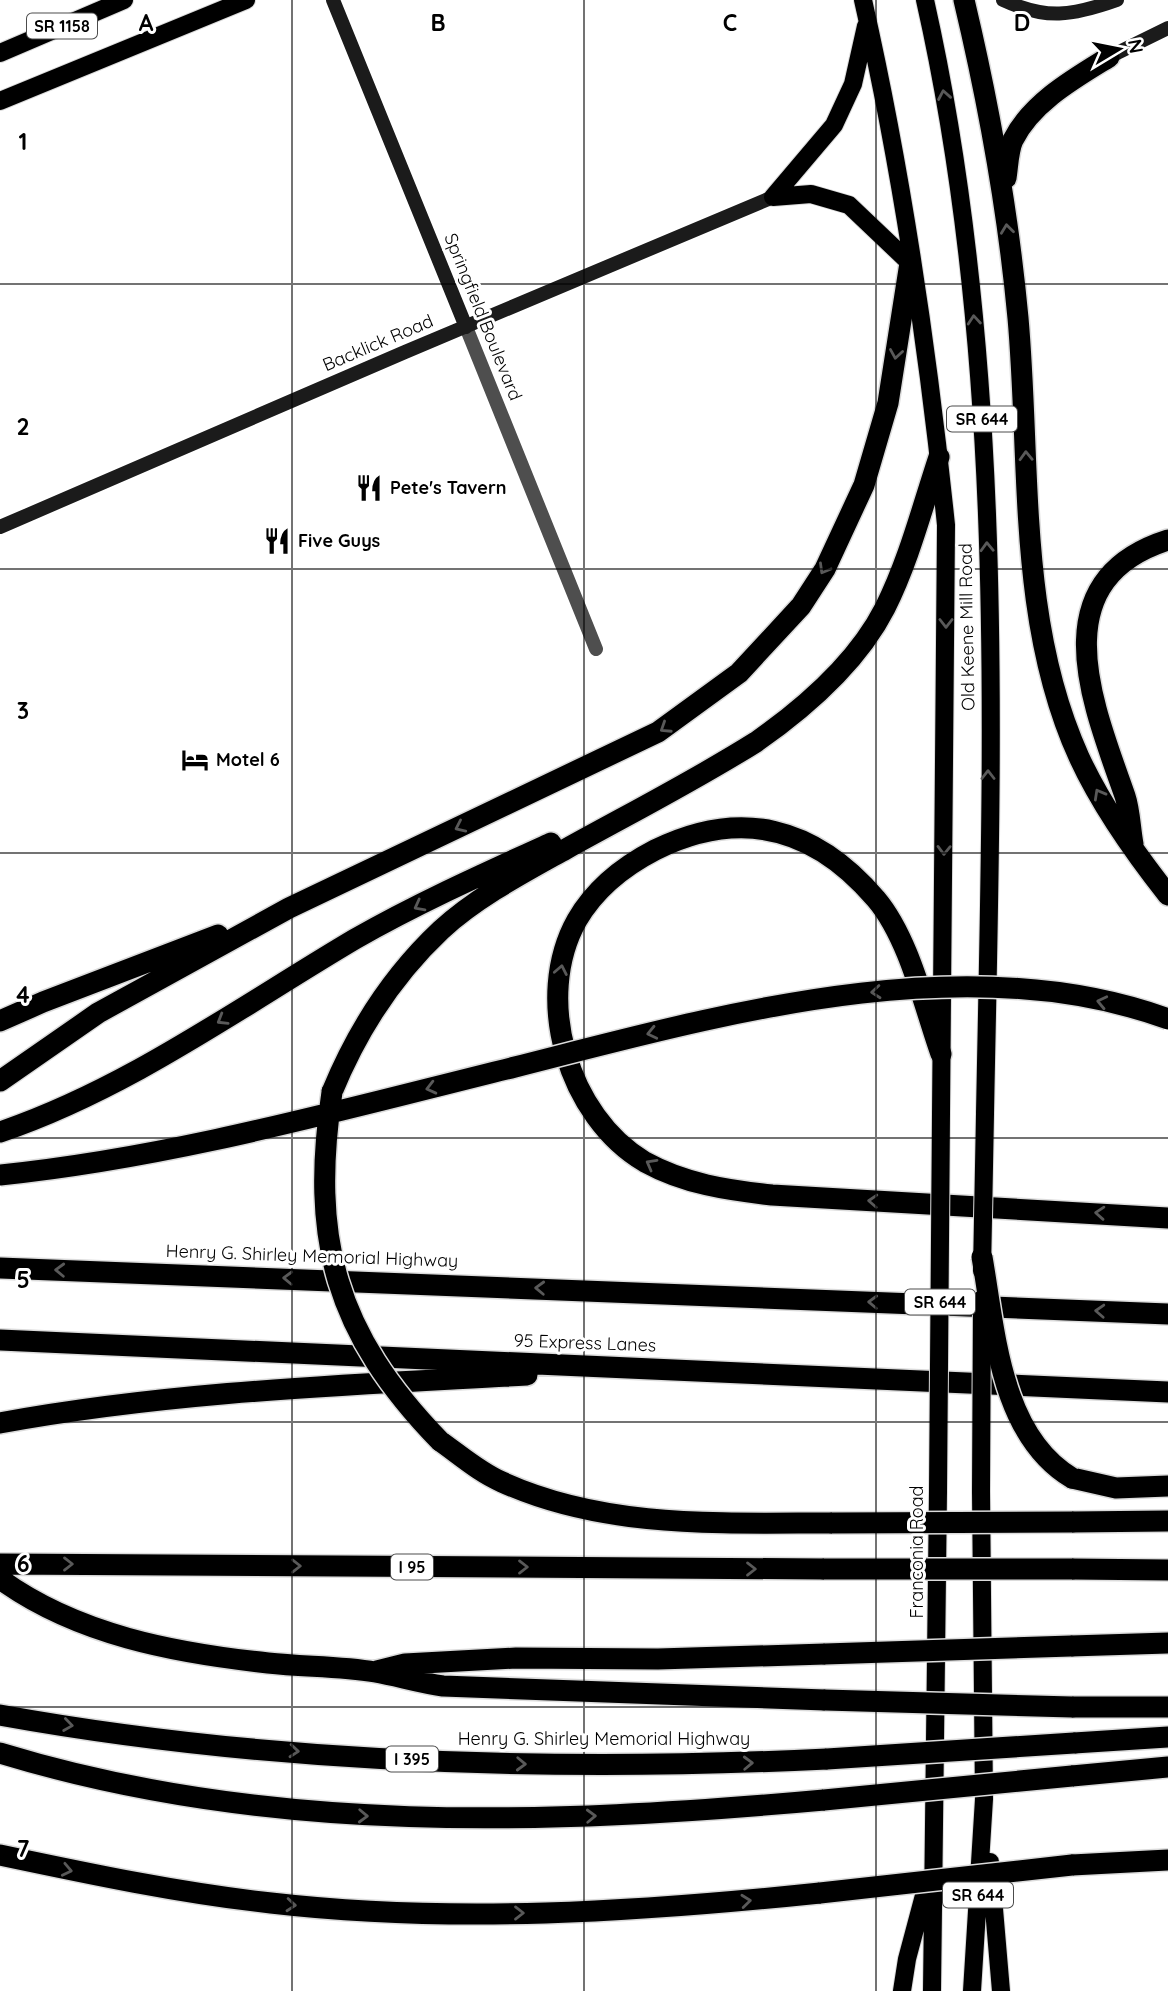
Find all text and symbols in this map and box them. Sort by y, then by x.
text: A [139,8,154,37]
text: B [430,8,446,37]
text: C [723,8,737,37]
text: D [1014,8,1030,37]
road number: SR 1158 [27,14,97,38]
north arrow [1084,14,1154,84]
text: N [1123,37,1149,55]
one-way arrow [937,89,952,101]
text: 1 [19,127,27,156]
one-way arrow [1000,223,1015,234]
street label: Springfield Boulevard [439,230,528,404]
street label: Backlick Road [319,309,437,376]
one-way arrow [967,314,982,325]
one-way arrow [889,348,904,360]
road number: SR 644 [947,406,1017,432]
text: 2 [16,412,30,441]
one-way arrow [1018,450,1033,461]
restaurant icon: Pete's Tavern [354,473,384,503]
place label: Pete's Tavern [390,476,506,499]
restaurant icon: Five Guys [262,526,292,556]
place label: Five Guys [298,529,381,552]
one-way arrow [980,541,995,552]
street label: Old Keene Mill Road [954,543,979,711]
one-way arrow [819,561,832,574]
one-way arrow [938,618,954,628]
text: 3 [17,696,29,725]
one-way arrow [660,719,673,732]
hotel icon: Motel 6 [180,745,210,775]
place label: Motel 6 [216,748,280,771]
one-way arrow [980,769,996,779]
one-way arrow [1094,789,1107,801]
one-way arrow [455,819,468,833]
one-way arrow [936,845,952,856]
one-way arrow [413,898,426,911]
one-way arrow [553,964,568,976]
text: 4 [16,980,30,1009]
one-way arrow [870,984,881,999]
one-way arrow [1096,995,1108,1010]
one-way arrow [216,1011,229,1024]
one-way arrow [646,1024,658,1039]
one-way arrow [425,1080,437,1094]
one-way arrow [645,1159,658,1172]
one-way arrow [867,1193,878,1208]
one-way arrow [1094,1206,1105,1221]
street label: Henry G. Shirley Memorial Highway [165,1239,459,1272]
one-way arrow [55,1262,66,1277]
text: 5 [16,1265,30,1294]
one-way arrow [282,1270,293,1286]
one-way arrow [534,1280,545,1295]
road number: SR 644 [905,1290,975,1314]
one-way arrow [867,1294,878,1309]
one-way arrow [1094,1304,1105,1319]
street label: 95 Express Lanes [513,1329,657,1356]
street label: Franconia Road [905,1486,928,1618]
text: 6 [17,1549,29,1578]
road number: I 95 [391,1554,433,1580]
one-way arrow [63,1557,74,1572]
one-way arrow [291,1558,301,1574]
one-way arrow [518,1559,529,1575]
one-way arrow [746,1561,756,1577]
one-way arrow [62,1717,73,1732]
street label: Henry G. Shirley Memorial Highway [458,1727,750,1750]
one-way arrow [288,1743,299,1758]
road number: I 395 [386,1746,438,1772]
one-way arrow [743,1755,754,1770]
one-way arrow [515,1756,526,1771]
one-way arrow [358,1808,369,1823]
one-way arrow [586,1809,597,1824]
text: 7 [17,1834,30,1863]
one-way arrow [61,1861,73,1876]
road number: SR 644 [943,1882,1013,1908]
one-way arrow [740,1893,751,1908]
one-way arrow [286,1897,297,1912]
one-way arrow [514,1905,524,1921]

